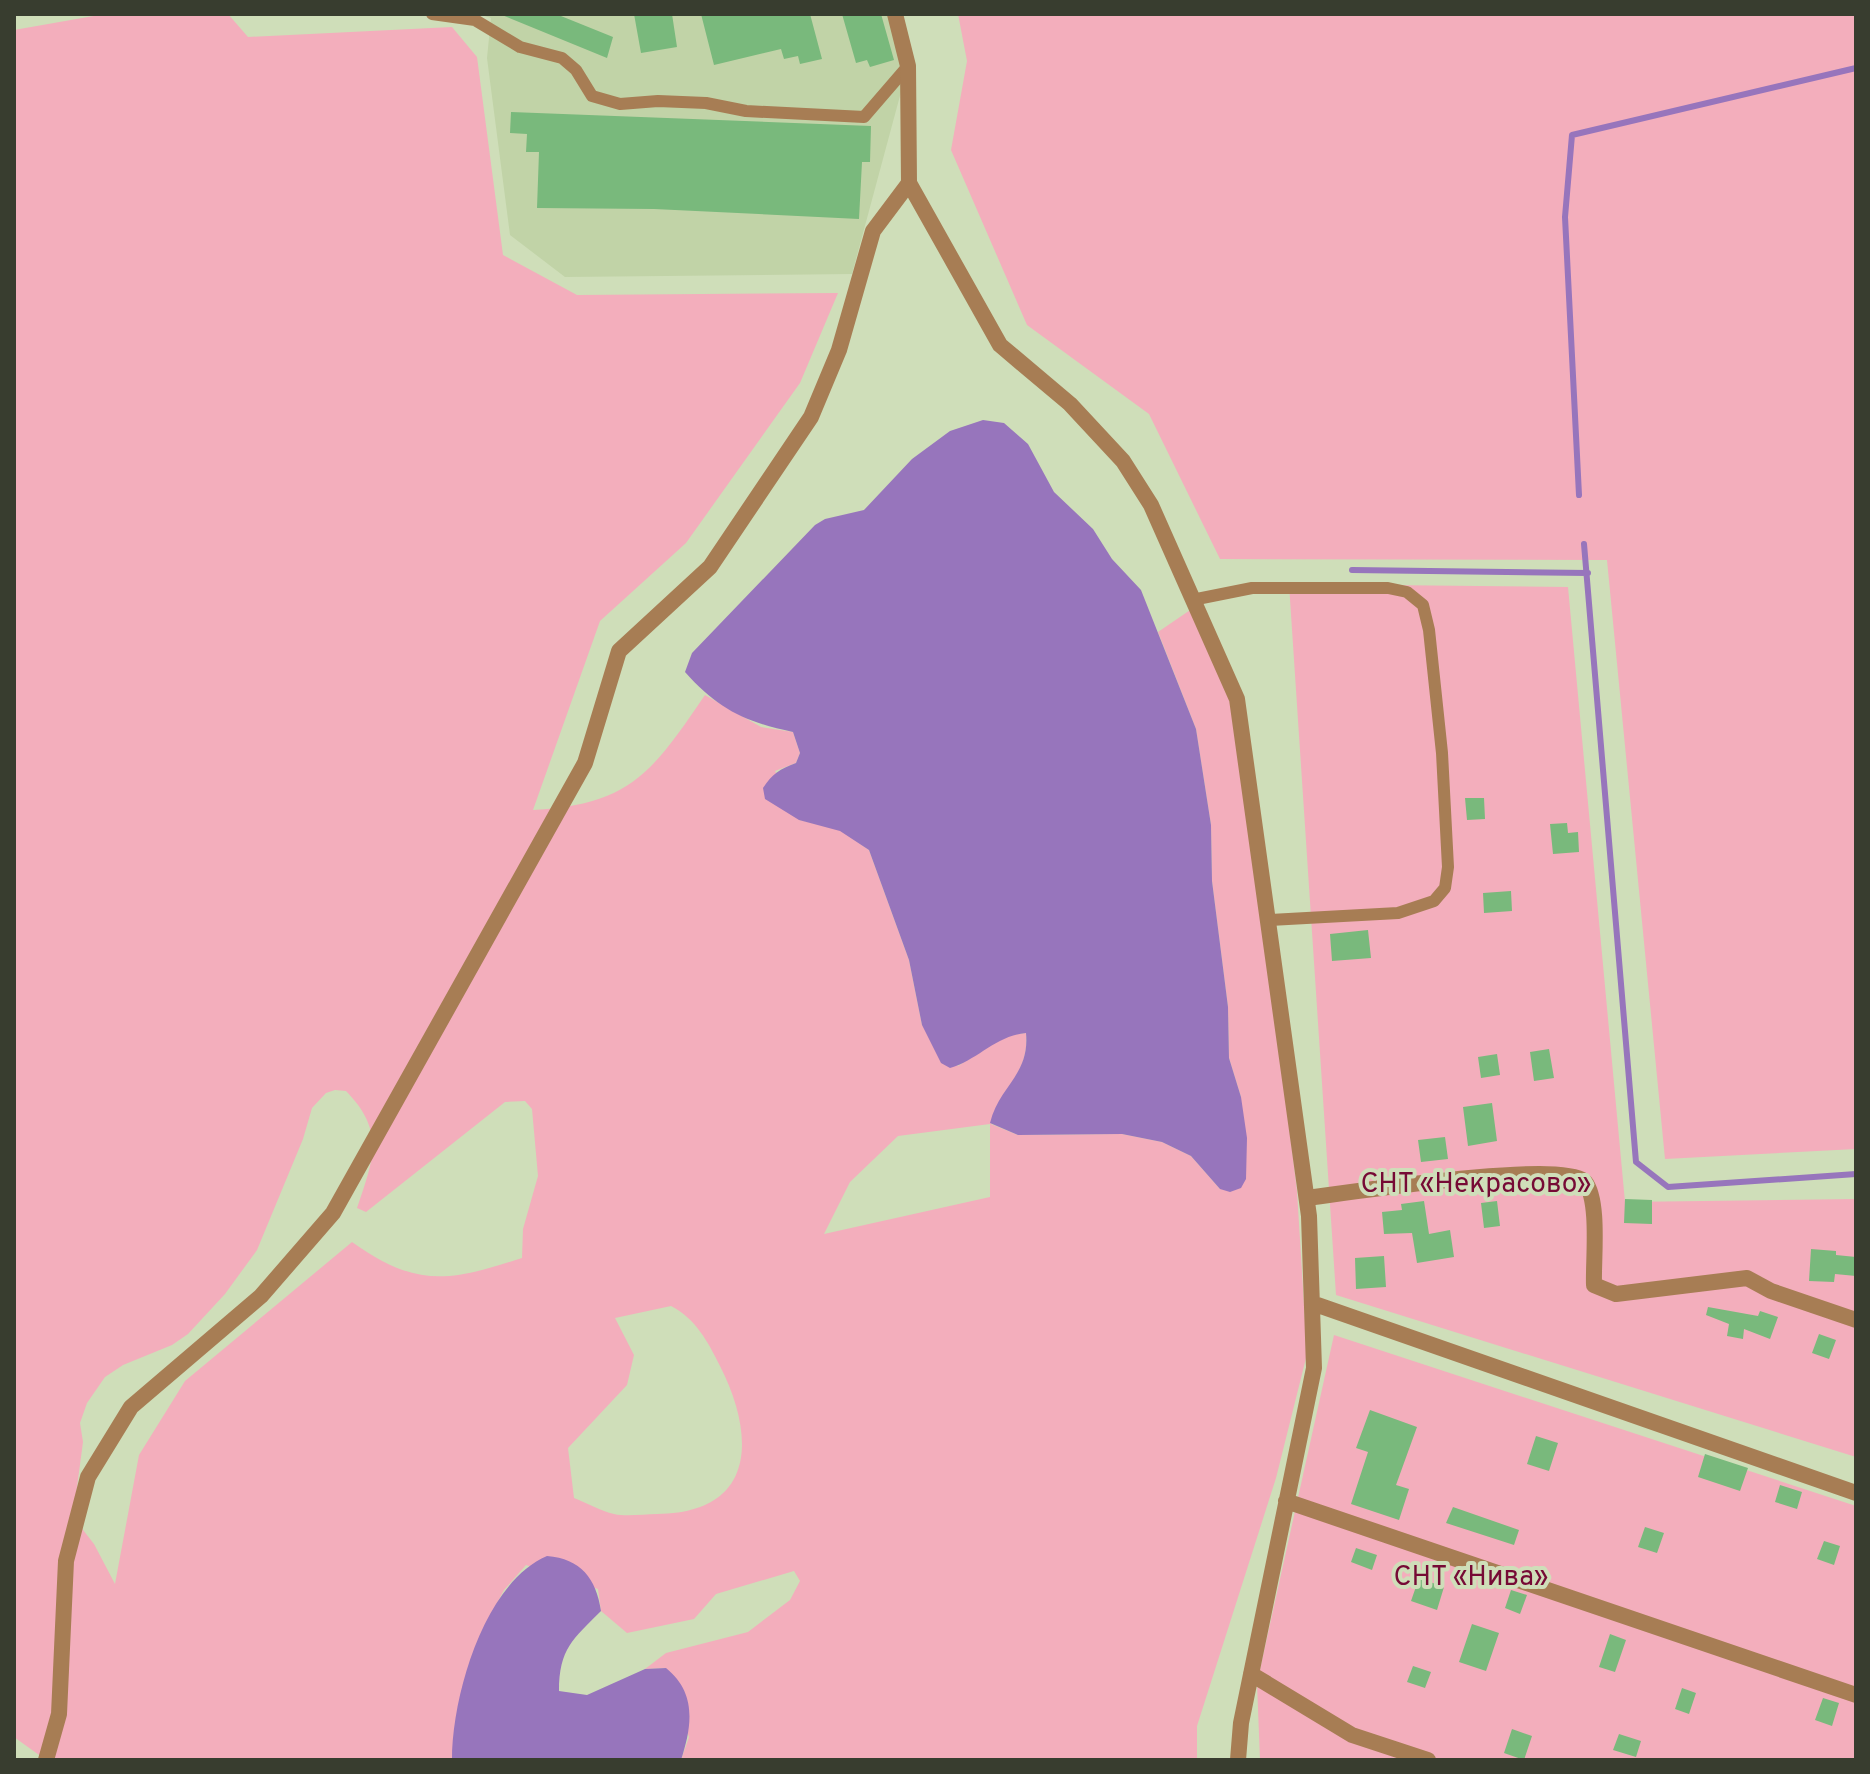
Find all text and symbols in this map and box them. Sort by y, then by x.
park label: СНТ «Некрасово» [1360,1167,1592,1203]
park label: СНТ «Нива» [1394,1560,1548,1596]

